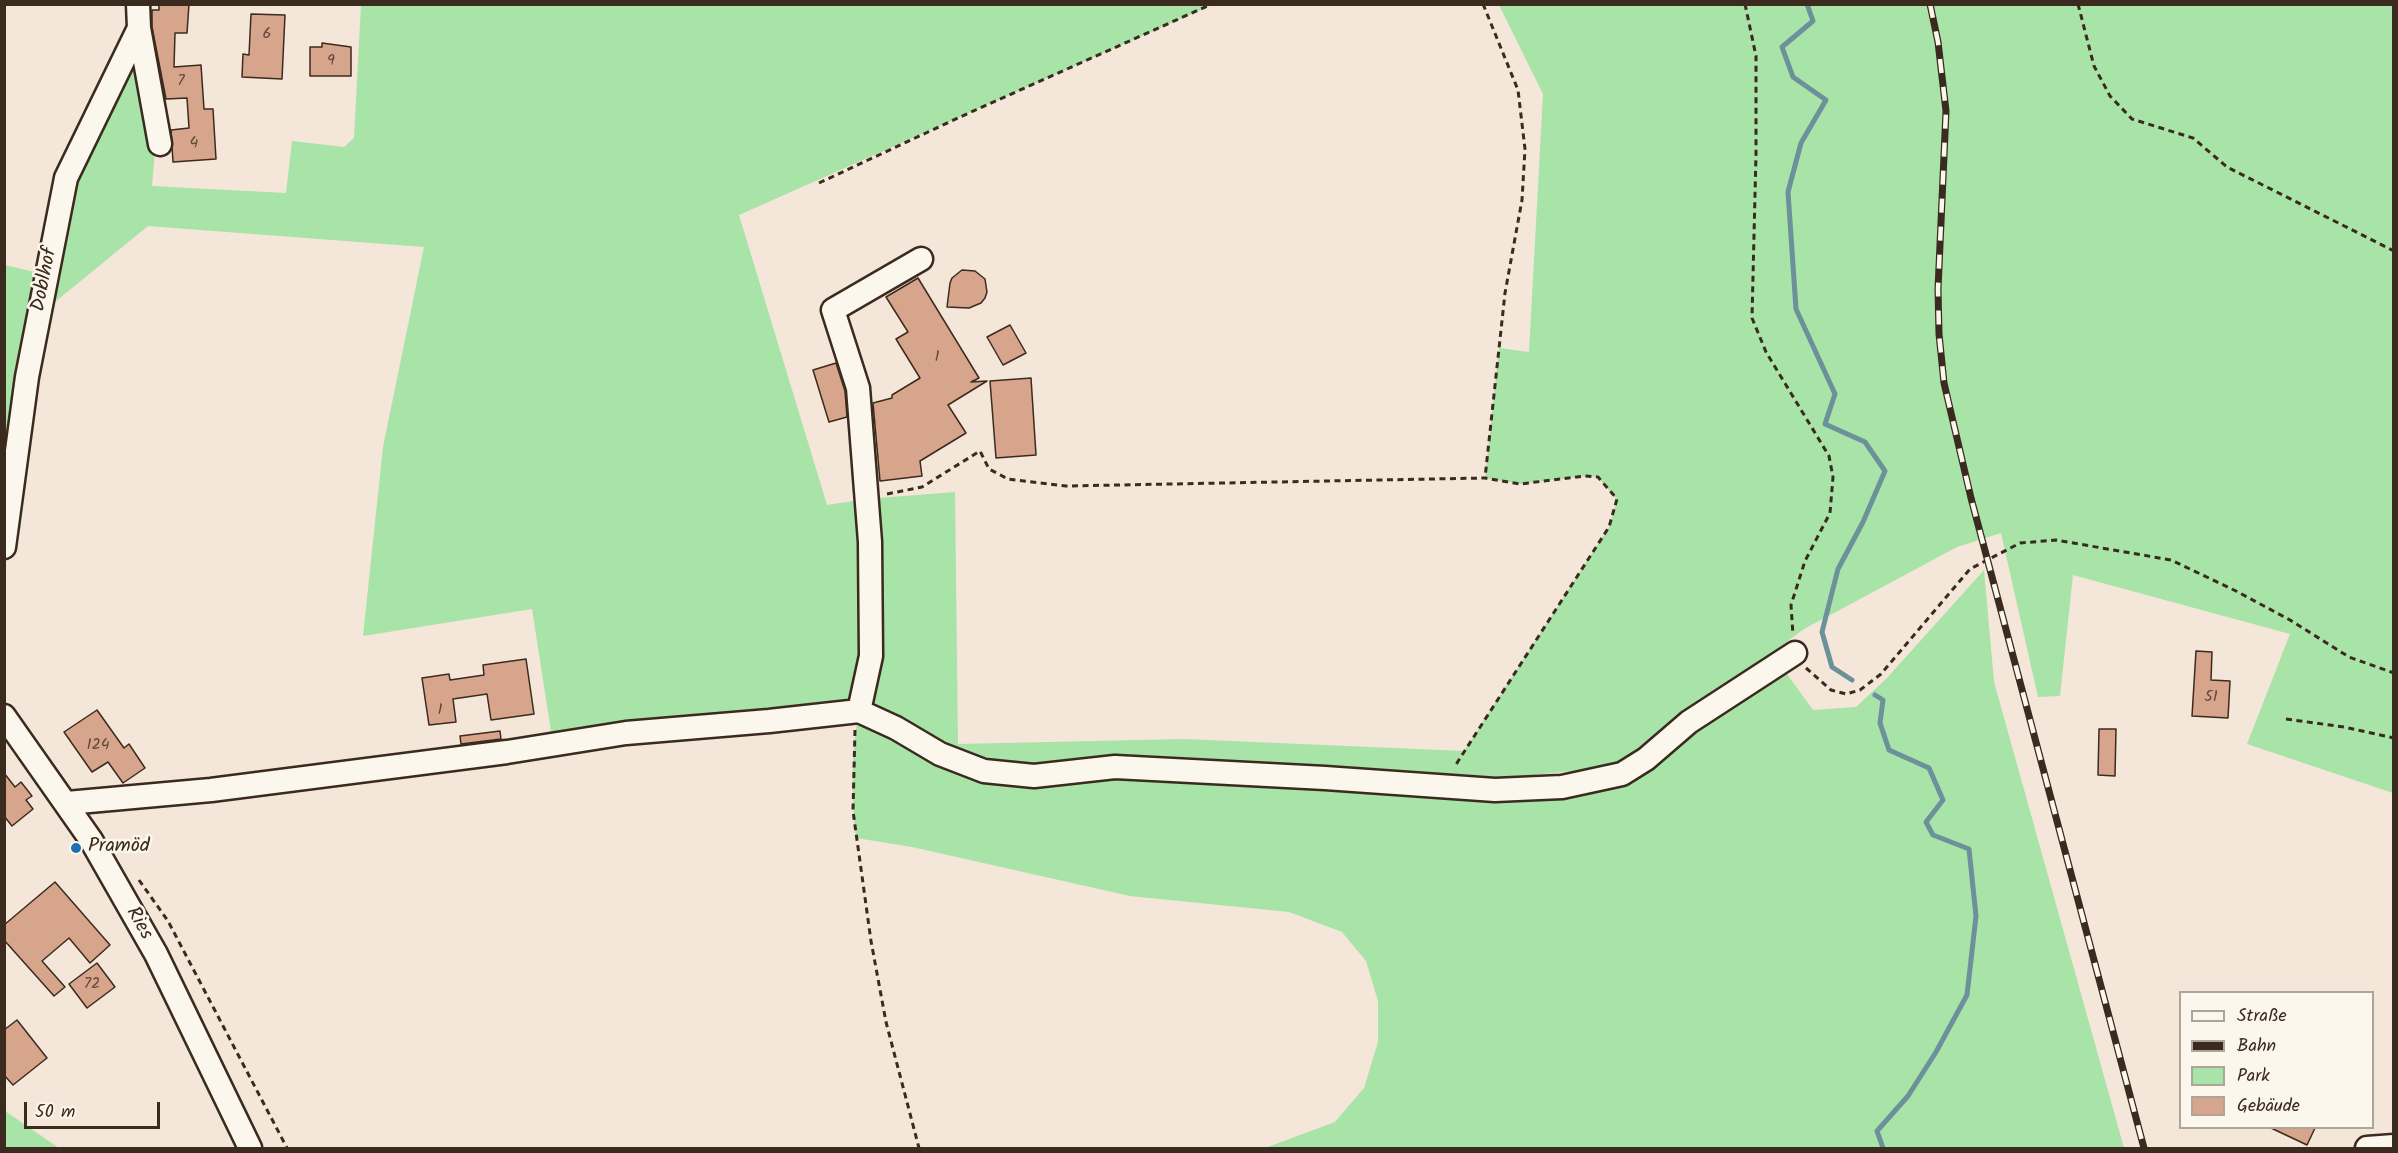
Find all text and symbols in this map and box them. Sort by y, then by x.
house number: 6 [263,25,271,45]
house number: 9 [327,52,335,72]
house number: 7 [177,72,185,92]
house number: 4 [190,134,198,154]
street label: Doblhof [28,246,64,314]
house number: 1 [934,348,940,368]
house number: 51 [2204,688,2218,708]
house number: 1 [437,701,443,721]
house number: 124 [86,736,110,756]
place label: Pramöd [88,836,150,860]
marker: Pramöd [69,841,83,855]
street label: Ries [119,903,157,945]
house number: 72 [84,975,100,995]
legend [2179,991,2374,1129]
text: Straße [2237,1002,2287,1031]
text: Bahn [2237,1032,2276,1061]
text: Park [2237,1062,2270,1091]
scale bar [27,1090,164,1128]
text: Gebäude [2237,1092,2300,1121]
text: 50 m [35,1098,75,1127]

